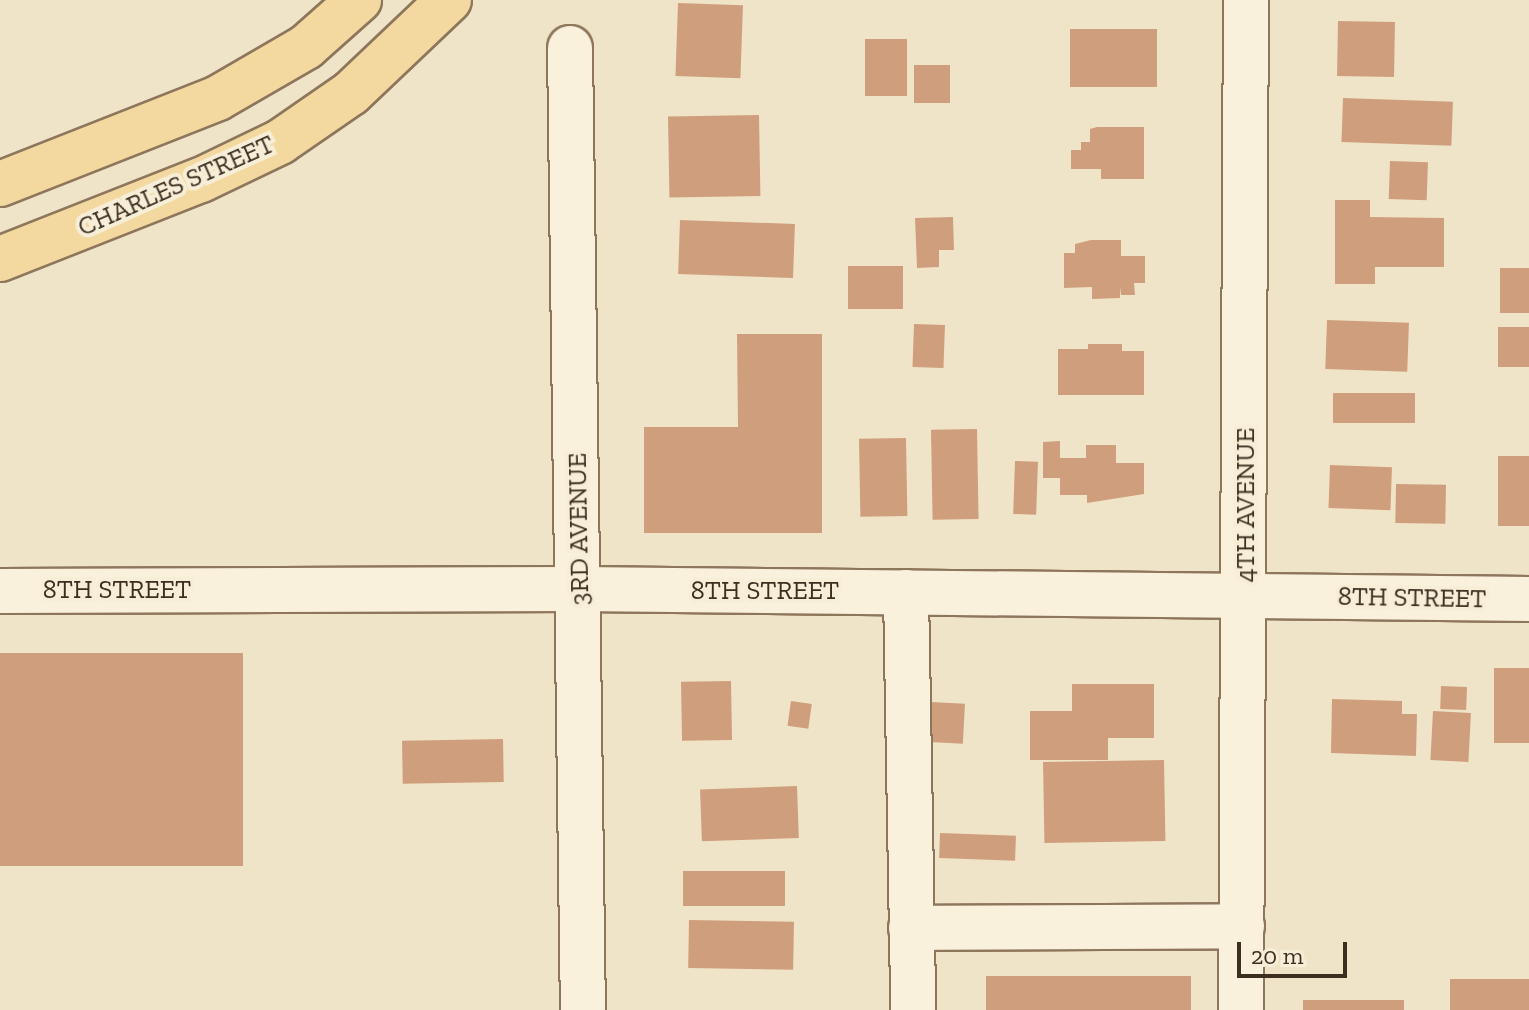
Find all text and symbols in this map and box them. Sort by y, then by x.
street label: CHARLES STREET [73,129,279,243]
street label: 4TH AVENUE [1230,427,1262,583]
street label: 3RD AVENUE [562,452,596,606]
street label: 8TH STREET [43,574,191,606]
street label: 8TH STREET [691,575,839,607]
street label: 8TH STREET [1338,581,1486,615]
scale bar [1241,926,1351,976]
text: 20 m [1251,941,1303,970]

